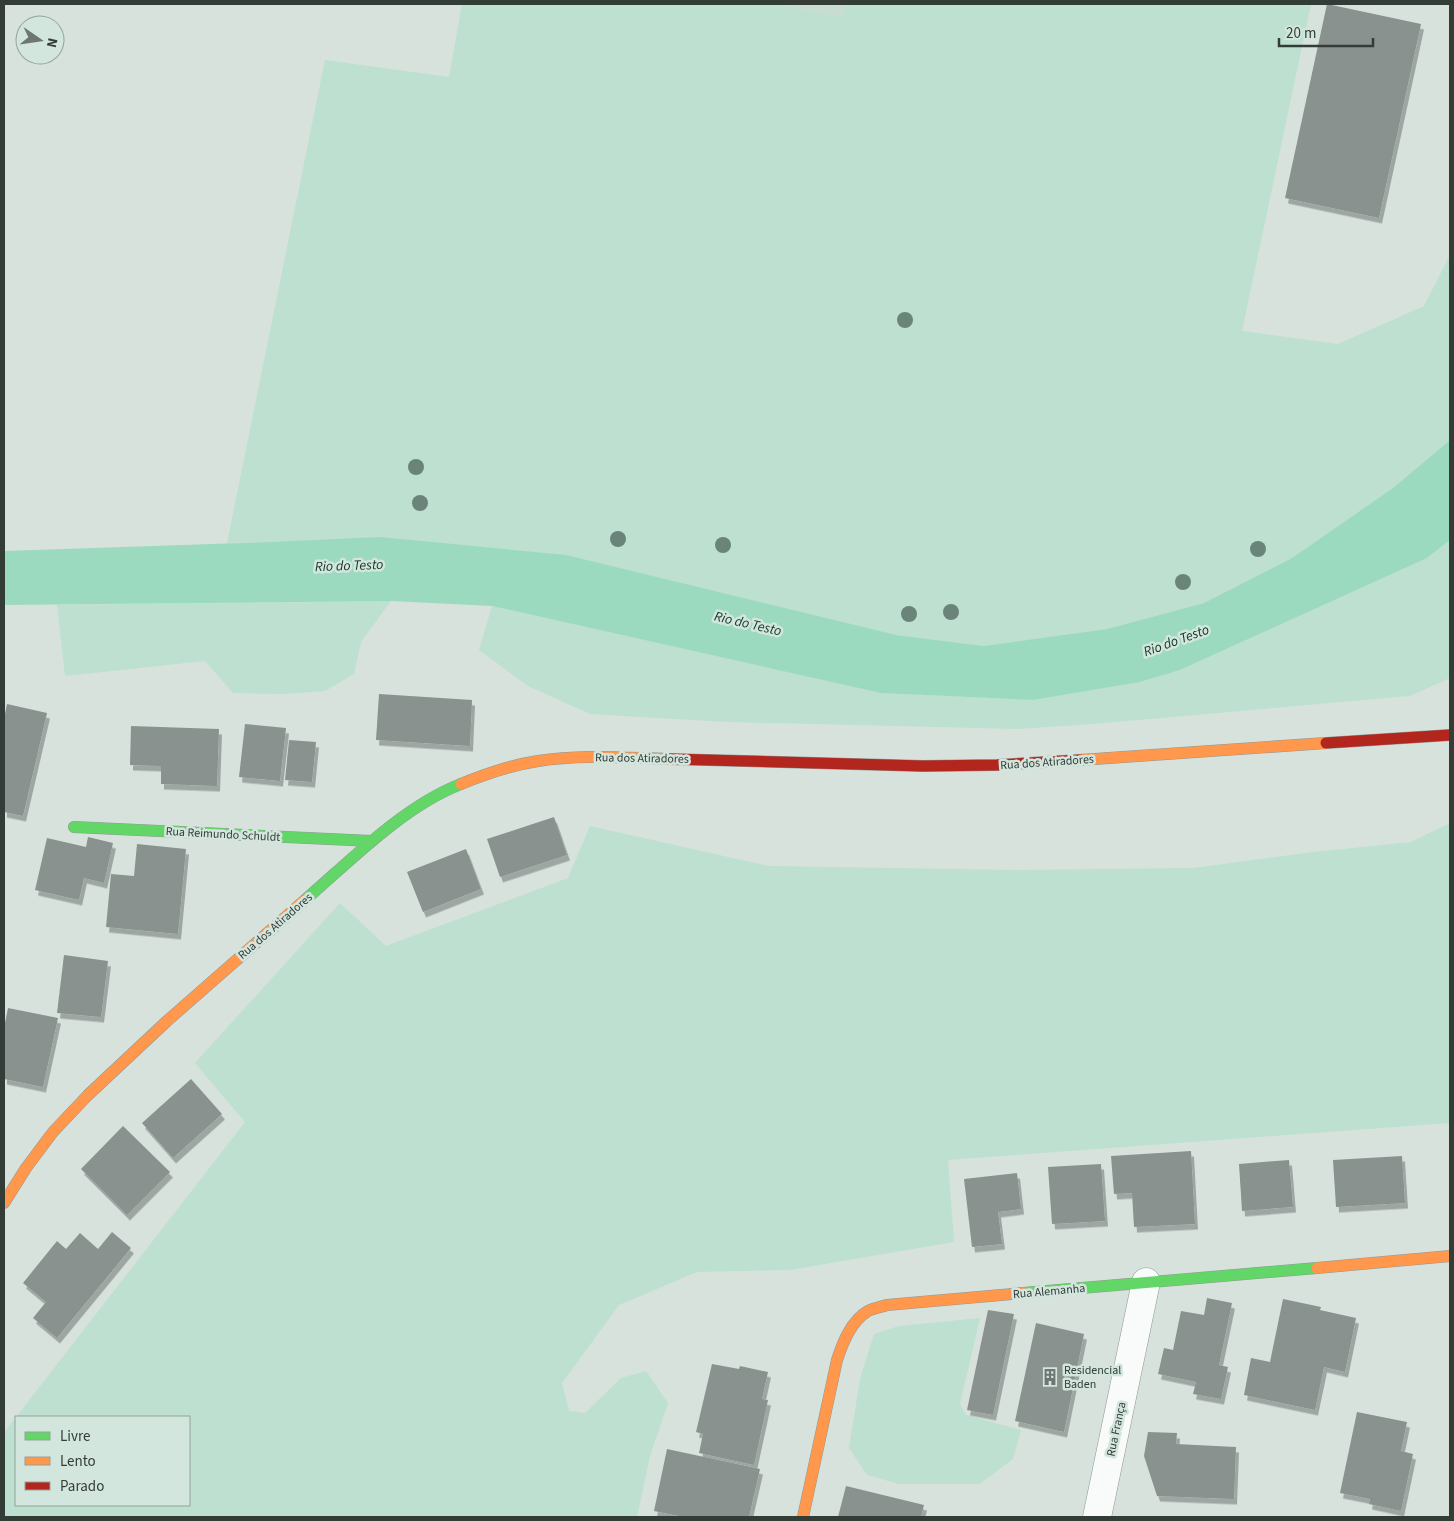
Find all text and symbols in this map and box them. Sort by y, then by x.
north arrow [15,15,65,65]
scale bar [1279,15,1373,47]
text: 20 m [1286,23,1316,44]
text: N [41,36,62,49]
water label: Rio do Testo [314,555,384,577]
water label: Rio do Testo [712,607,783,641]
water label: Rio do Testo [1141,620,1212,662]
street label: Rua dos Atiradores [595,749,689,768]
street label: Rua dos Atiradores [1000,751,1094,774]
street label: Rua Reimundo Schuldt [165,823,281,846]
street label: Rua dos Atiradores [234,889,316,964]
street label: Rua Alemanha [1012,1280,1086,1303]
place label: Residencial Baden [1064,1362,1121,1393]
building icon: Residencial Baden [1040,1367,1060,1387]
street label: Rua França [1102,1400,1131,1458]
legend [15,1416,190,1506]
text: Livre [60,1426,90,1447]
text: Lento [60,1451,96,1472]
text: Parado [60,1476,104,1497]

